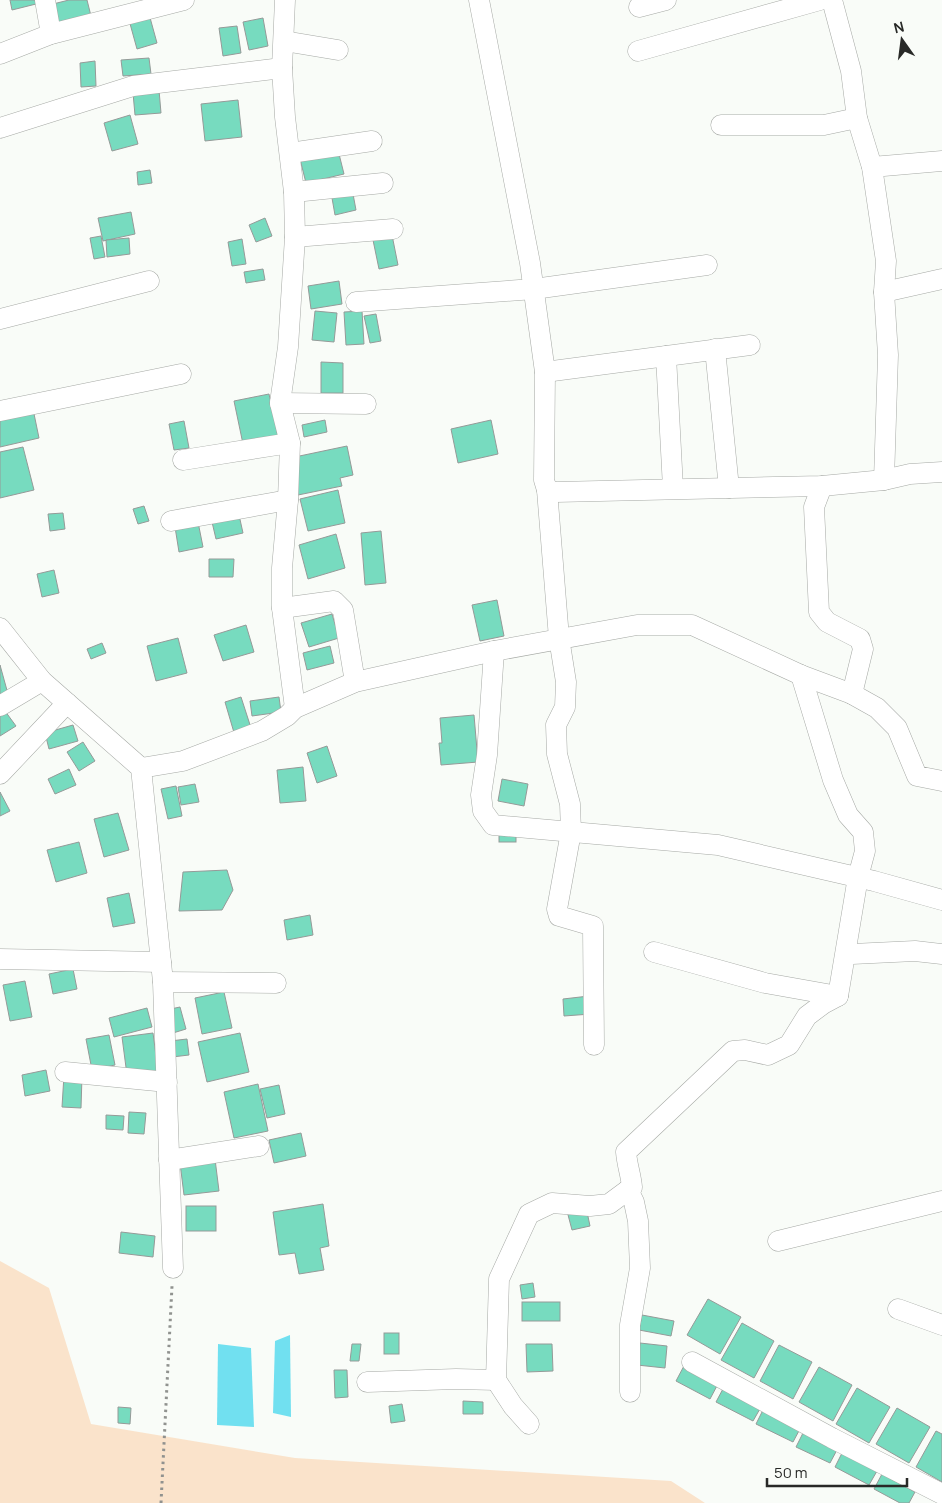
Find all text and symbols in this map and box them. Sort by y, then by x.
north arrow [877,15,927,65]
text: N [892,16,906,37]
scale bar [767,1456,907,1488]
text: 50 m [774,1462,808,1483]

